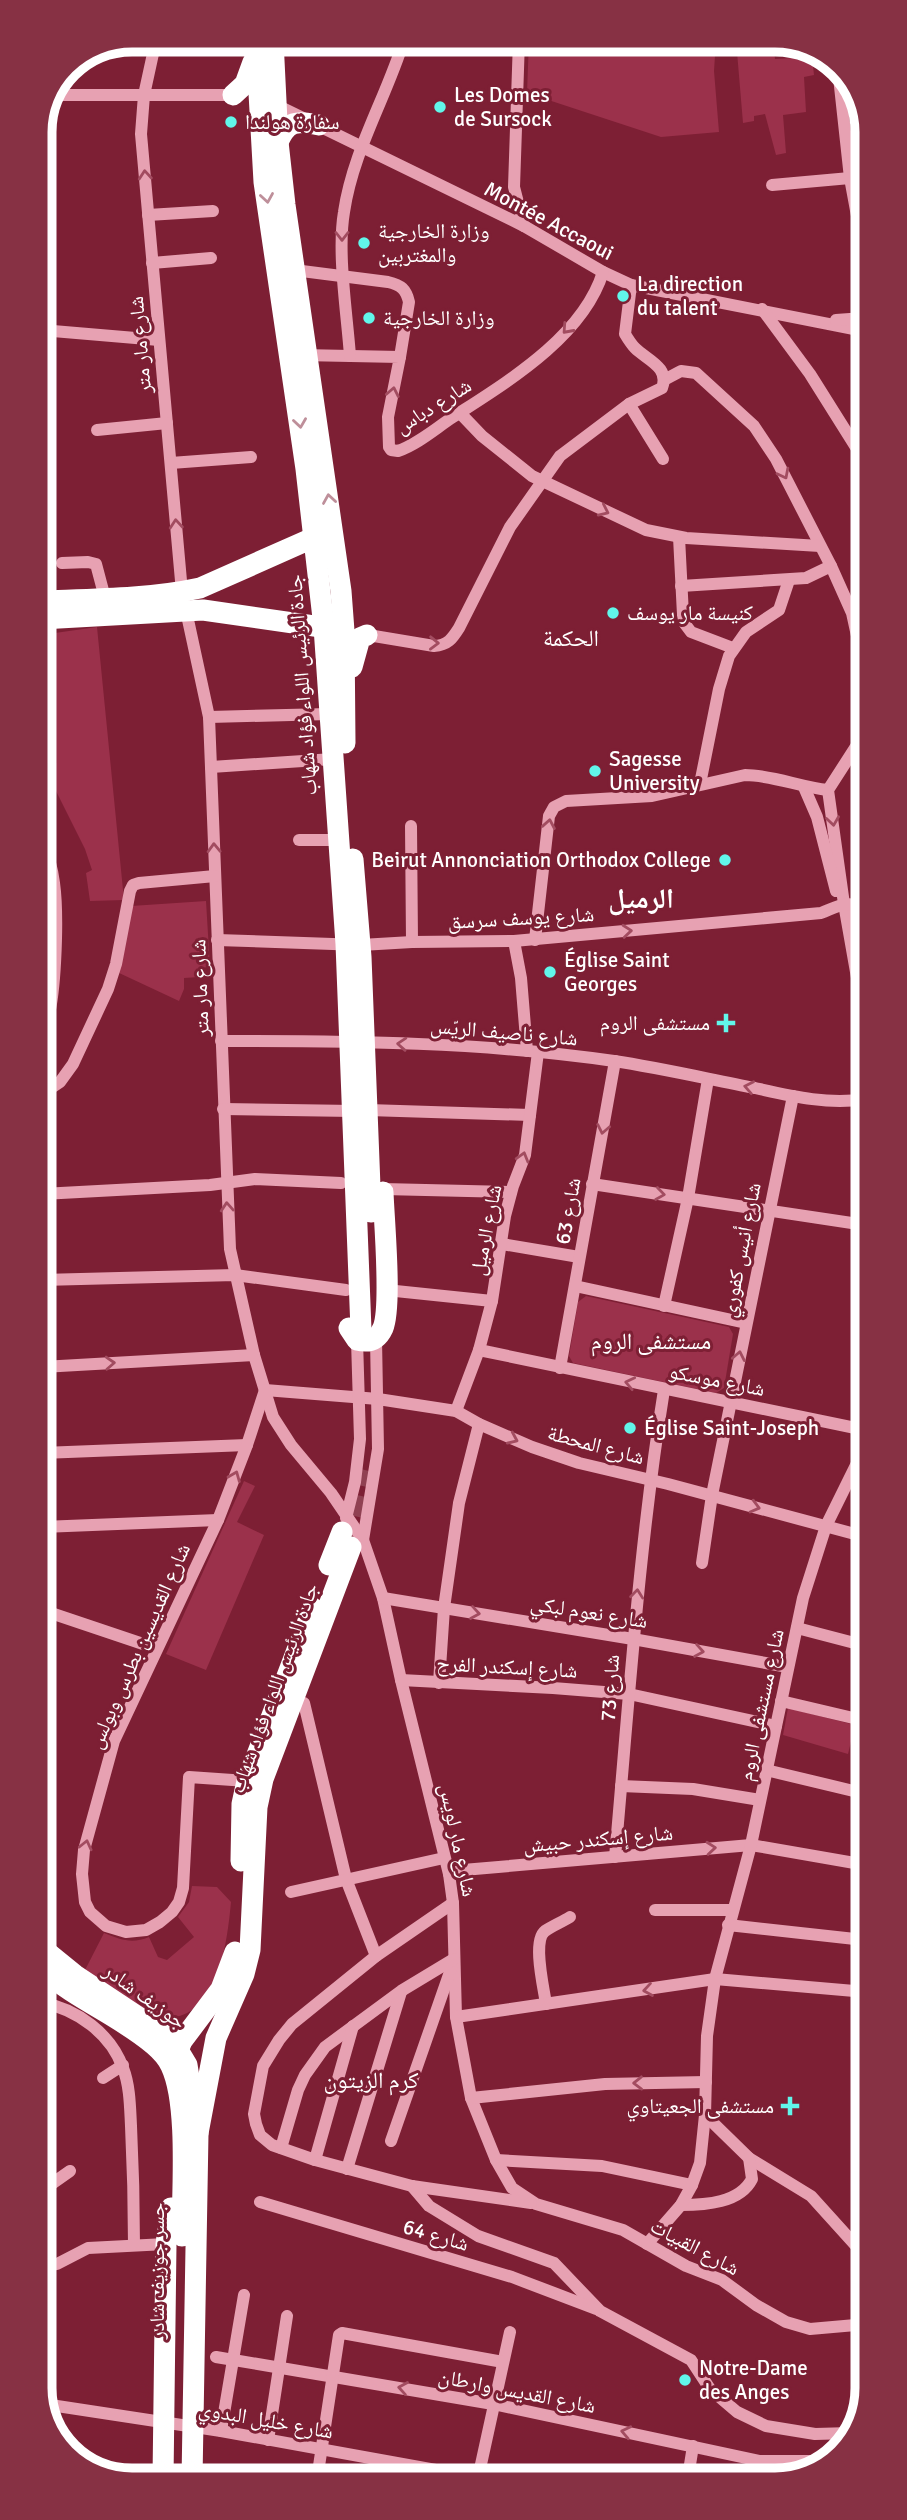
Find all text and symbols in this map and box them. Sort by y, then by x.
place label: Les Domes de Sursock [454,82,552,132]
marker: Les Domes de Sursock [432,99,448,115]
place label: سفارة هولندا [245,109,340,135]
marker: سفارة هولندا [223,114,239,130]
one-way arrow [138,169,153,180]
street label: Montée Accaoui [480,176,618,266]
one-way arrow [259,192,274,204]
place label: وزارة الخارجية والمغتربين [378,218,490,268]
one-way arrow [334,231,350,242]
marker: وزارة الخارجية والمغتربين [356,235,372,251]
place label: La direction du talent [637,271,743,321]
marker: La direction du talent [615,288,631,304]
street label: شارع مار متر [123,295,157,396]
place label: وزارة الخارجية [383,305,495,331]
marker: وزارة الخارجية [361,310,377,326]
one-way arrow [563,321,575,334]
street label: شارع دباس [390,372,476,440]
one-way arrow [385,386,400,398]
one-way arrow [292,417,307,429]
one-way arrow [775,467,789,479]
one-way arrow [322,493,337,504]
one-way arrow [597,502,609,516]
one-way arrow [169,518,184,529]
street label: جادة الرئيس اللواء فؤاد شهاب [281,574,323,796]
place label: كنيسة مار يوسف [627,600,753,626]
marker: كنيسة مار يوسف [605,605,621,621]
district label: الحكمة [543,624,599,653]
one-way arrow [429,636,440,651]
place label: Sagesse University [609,746,700,796]
marker: Sagesse University [587,763,603,779]
one-way arrow [825,815,840,827]
one-way arrow [540,818,555,830]
one-way arrow [206,842,222,853]
place label: Beirut Annonciation Orthodox College [371,847,711,873]
marker: Beirut Annonciation Orthodox College [717,852,733,868]
district label: الرميل [608,882,674,916]
street label: شارع يوسف سرسق [447,901,595,935]
one-way arrow [622,924,633,939]
street label: شارع مار متر [185,939,215,1038]
place label: Église Saint Georges [564,947,670,997]
marker: Église Saint Georges [542,964,558,980]
place label: مستشفى الروم [600,1010,710,1037]
street label: شارع ناصيف الريّس [429,1013,579,1051]
marker: مستشفى الروم [716,1013,736,1033]
one-way arrow [397,1036,408,1051]
one-way arrow [743,1081,755,1096]
one-way arrow [596,1123,611,1135]
one-way arrow [515,1151,530,1163]
street label: شارع 63 [549,1176,587,1246]
street label: شارع أنيس كفوري [715,1180,770,1320]
street label: شارع الرميل [464,1182,508,1278]
one-way arrow [654,1186,666,1201]
one-way arrow [220,1201,235,1212]
district label: مستشفى الروم [591,1327,711,1357]
one-way arrow [731,1350,746,1362]
one-way arrow [105,1356,116,1371]
street label: شارع موسكو [667,1358,767,1402]
one-way arrow [624,1376,636,1391]
place label: Église Saint-Joseph [644,1415,819,1441]
street label: شارع المحطة [545,1420,647,1470]
marker: Église Saint-Joseph [622,1420,638,1436]
one-way arrow [505,1431,518,1445]
one-way arrow [226,1471,240,1483]
one-way arrow [749,1499,761,1513]
street label: شارع القديسين بطرس وبولس [82,1539,196,1753]
street label: جادة الرئيس اللواء فؤاد شهاب [224,1580,324,1796]
one-way arrow [629,1588,644,1599]
street label: شارع نعوم لبكي [528,1590,650,1637]
one-way arrow [469,1605,481,1620]
street label: شارع مستشفى الروم [732,1627,791,1784]
one-way arrow [693,1643,705,1658]
street label: شارع إسكندر الفرح [436,1650,578,1685]
street label: شارع 73 [595,1654,625,1722]
street label: شارع مار لويس [433,1781,483,1899]
street label: شارع إسكندر حبيش [522,1820,674,1860]
one-way arrow [77,1839,92,1851]
one-way arrow [705,1841,717,1856]
street label: جوزيف شادر [98,1957,192,2035]
one-way arrow [642,1982,654,1997]
district label: كرم الزيتون [323,2066,419,2096]
one-way arrow [632,2076,643,2091]
place label: مستشفى الجعيتاوي [626,2093,774,2122]
marker: مستشفى الجعيتاوي [780,2096,800,2116]
street label: جسر جوزيف شادر [144,2203,170,2340]
street label: شارع 64 [400,2213,472,2257]
street label: شارع القبيات [646,2213,744,2281]
place label: Notre-Dame des Anges [699,2355,808,2405]
street label: شارع القديس وارطان [436,2363,598,2419]
marker: Notre-Dame des Anges [677,2372,693,2388]
one-way arrow [397,2381,409,2396]
street label: شارع خليل البدوي [196,2395,335,2448]
one-way arrow [620,2426,632,2441]

